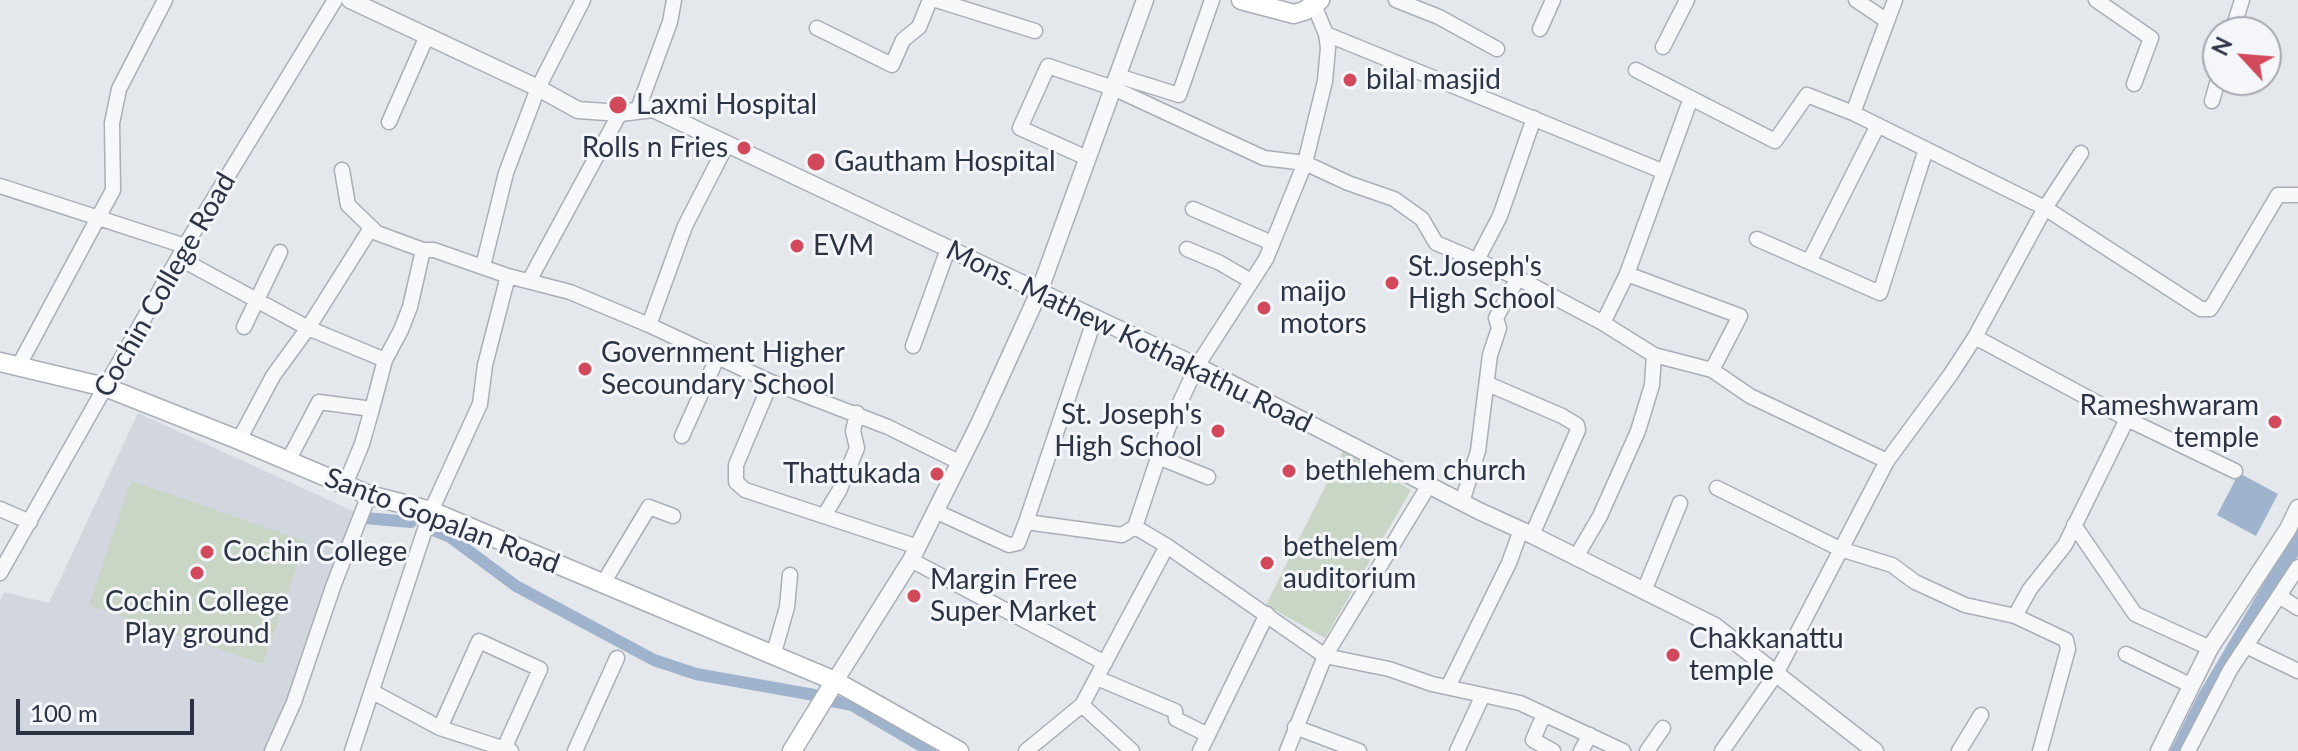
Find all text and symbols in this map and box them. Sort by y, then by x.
north arrow [2202,16,2282,96]
text: N [2206,33,2238,60]
place label: bilal masjid [1366,63,1501,97]
marker: bilal masjid [1341,71,1359,89]
place label: Laxmi Hospital [636,88,817,122]
marker: Laxmi Hospital [607,94,629,116]
place label: Rolls n Fries [582,131,728,165]
marker: Rolls n Fries [735,139,753,157]
place label: Gautham Hospital [834,145,1056,179]
marker: Gautham Hospital [805,151,827,173]
street label: Cochin College Road [87,167,243,403]
place label: EVM [813,229,874,263]
street label: Mons. Mathew Kothakathu Road [941,234,1317,440]
marker: EVM [788,237,806,255]
place label: St.Joseph's High School [1408,250,1556,316]
marker: St.Joseph's High School [1383,274,1401,292]
place label: maijo motors [1280,275,1367,341]
marker: maijo motors [1255,299,1273,317]
place label: Government Higher Secoundary School [601,336,845,402]
marker: Government Higher Secoundary School [576,360,594,378]
place label: Rameshwaram temple [2080,389,2259,455]
place label: St. Joseph's High School [1054,398,1202,464]
marker: Rameshwaram temple [2266,413,2284,431]
marker: St. Joseph's High School [1209,422,1227,440]
place label: bethlehem church [1305,454,1526,488]
place label: Thattukada [783,457,921,491]
street label: Santo Gopalan Road [320,461,564,581]
marker: bethlehem church [1280,462,1298,480]
marker: Thattukada [928,465,946,483]
place label: bethelem auditorium [1283,530,1416,596]
place label: Cochin College [223,535,407,569]
marker: Cochin College [198,543,216,561]
marker: bethelem auditorium [1258,554,1276,572]
place label: Margin Free Super Market [930,563,1096,629]
marker: Cochin College Play ground [188,564,206,582]
place label: Cochin College Play ground [105,585,289,651]
marker: Margin Free Super Market [905,587,923,605]
place label: Chakkanattu temple [1689,622,1844,688]
marker: Chakkanattu temple [1664,646,1682,664]
scale bar [20,683,198,733]
text: 100 m [30,698,98,727]

